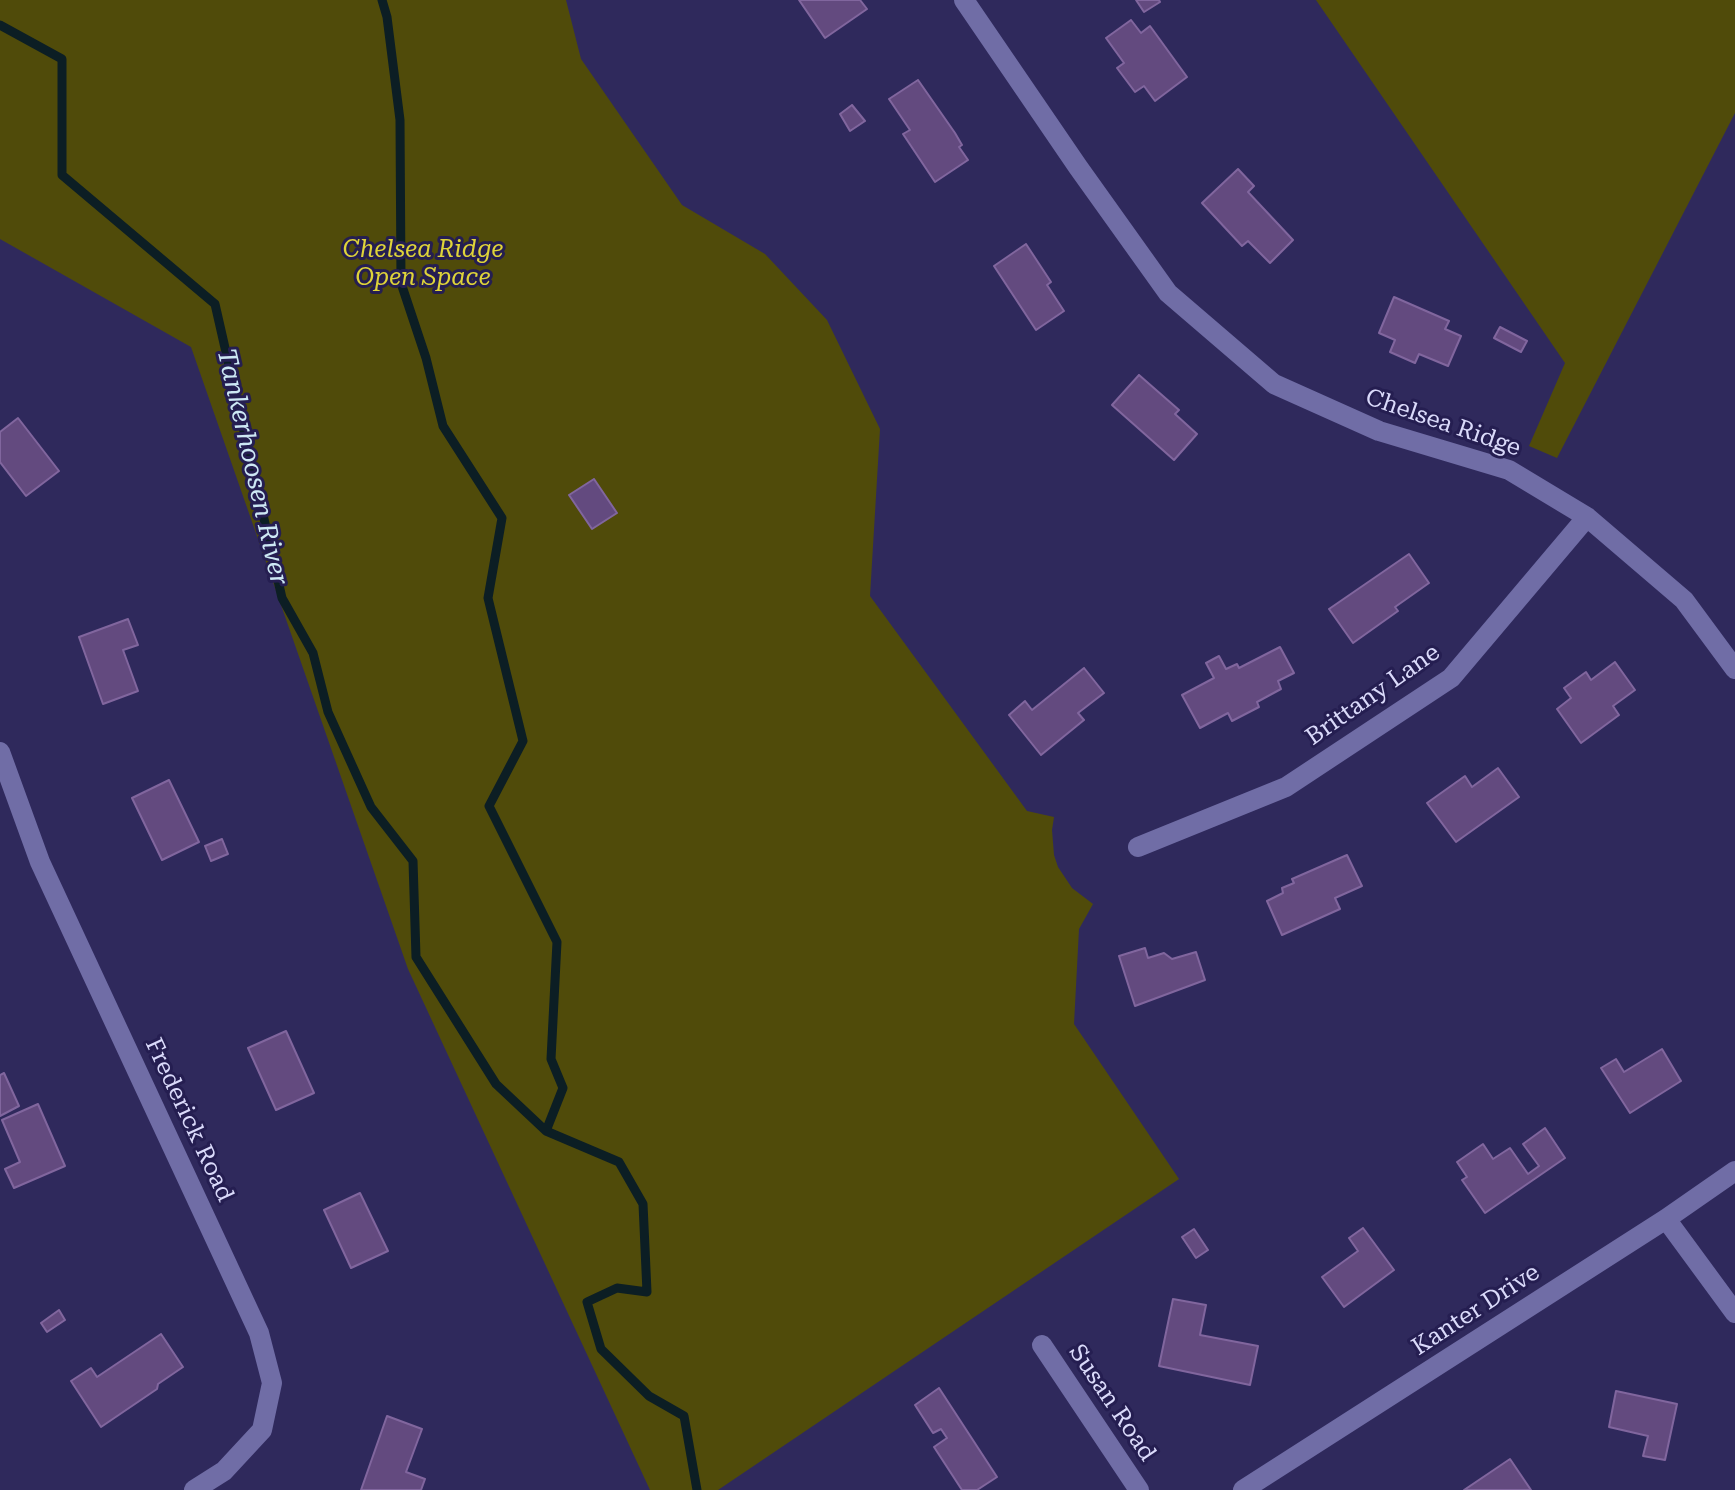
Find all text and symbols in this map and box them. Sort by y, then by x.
park label: Chelsea Ridge Open Space [343,236,503,292]
water label: Tankerhoosen River [210,345,294,589]
street label: Chelsea Ridge [1362,383,1524,463]
street label: Brittany Lane [1300,638,1446,752]
street label: Frederick Road [139,1034,239,1206]
street label: Kanter Drive [1407,1258,1545,1362]
street label: Susan Road [1062,1339,1162,1467]

